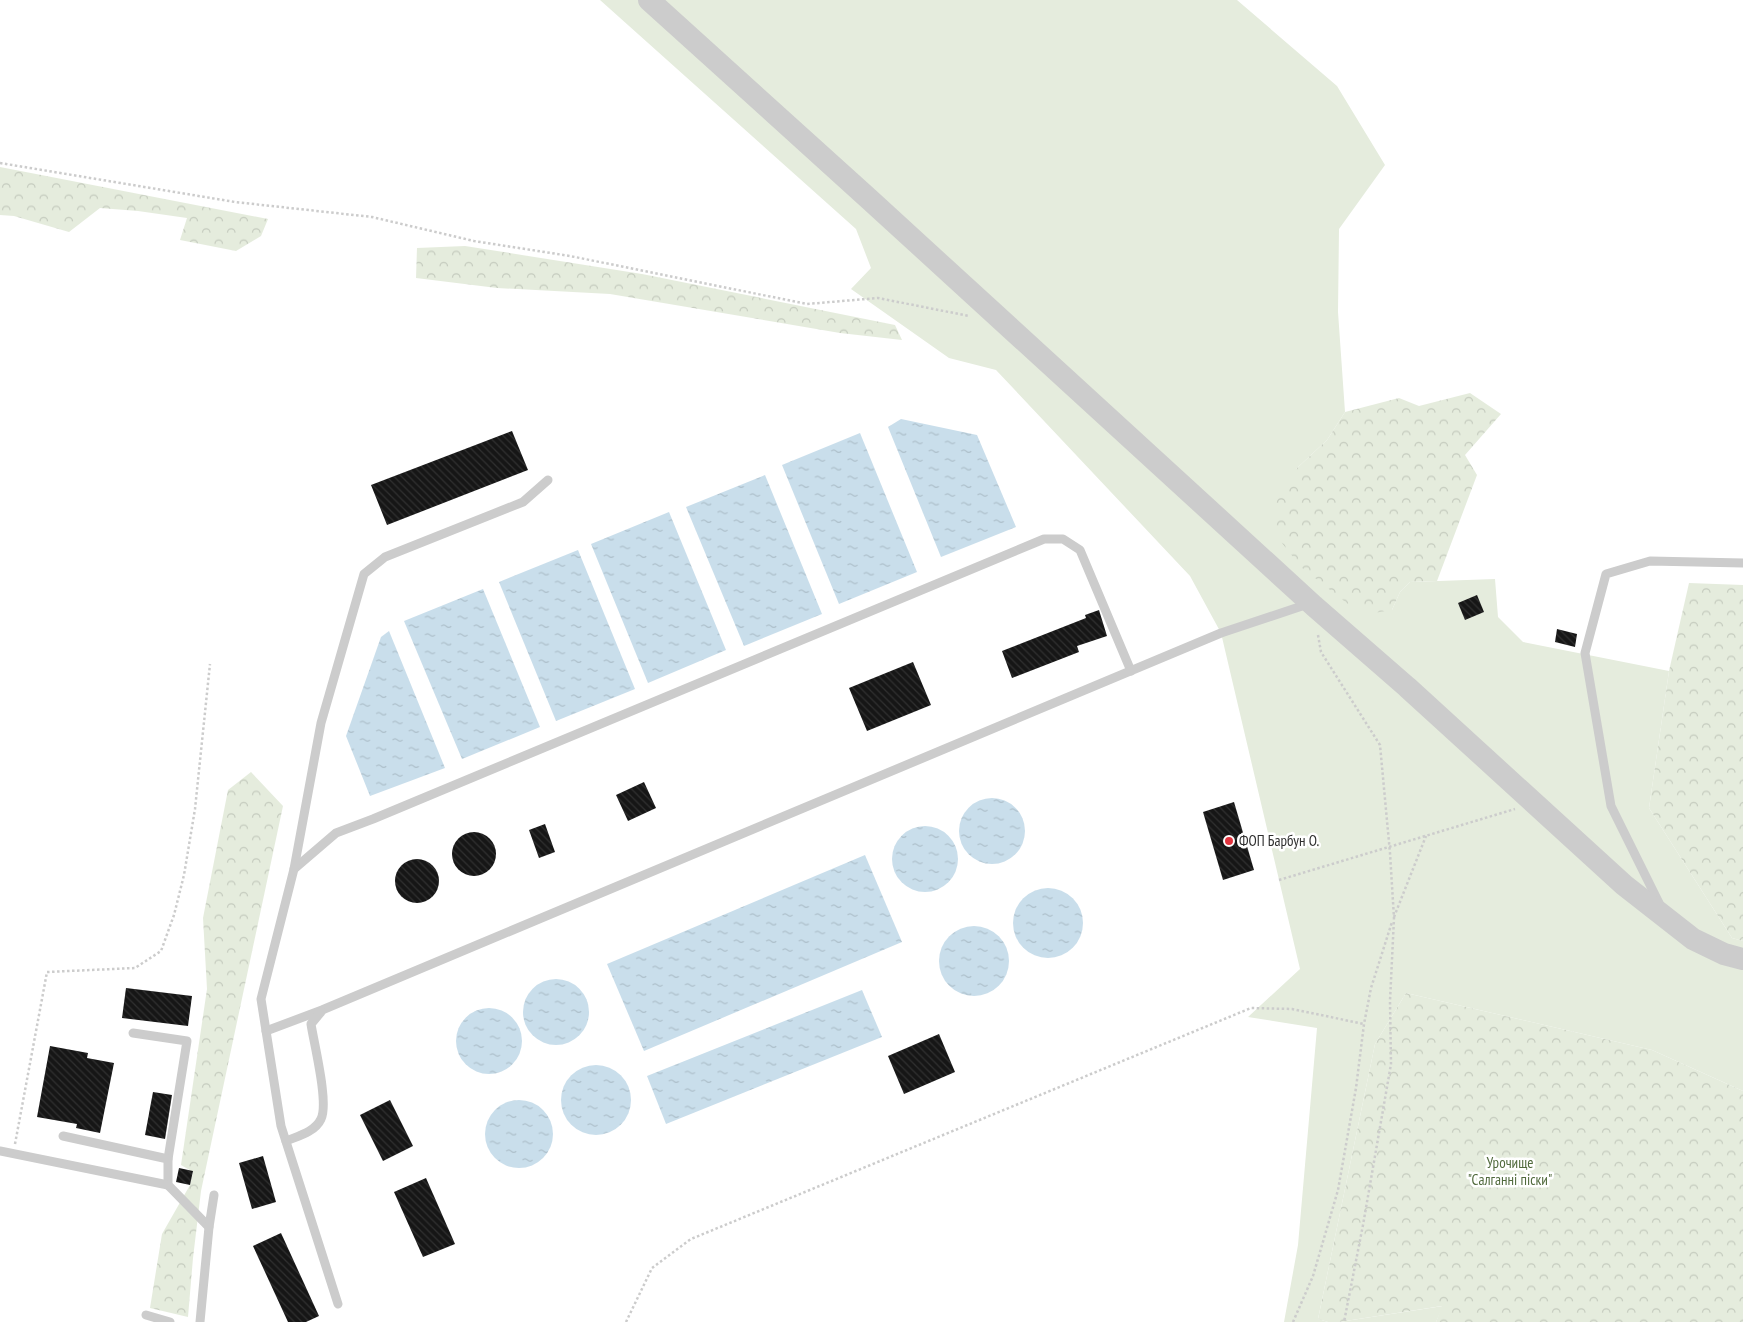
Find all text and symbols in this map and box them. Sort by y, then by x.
place label: ФОП Барбун О. [1239,831,1320,850]
marker: ФОП Барбун О. [1223,835,1235,847]
park label: Урочище "Салганні піски" [1468,1153,1552,1189]

